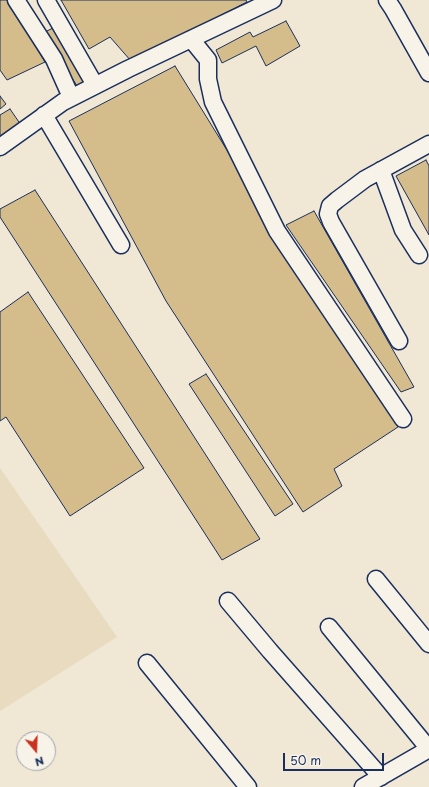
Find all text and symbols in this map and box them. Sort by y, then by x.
north arrow [16,731,56,771]
scale bar [285,745,386,771]
text: 50 m [290,751,321,769]
text: N [33,752,47,771]

